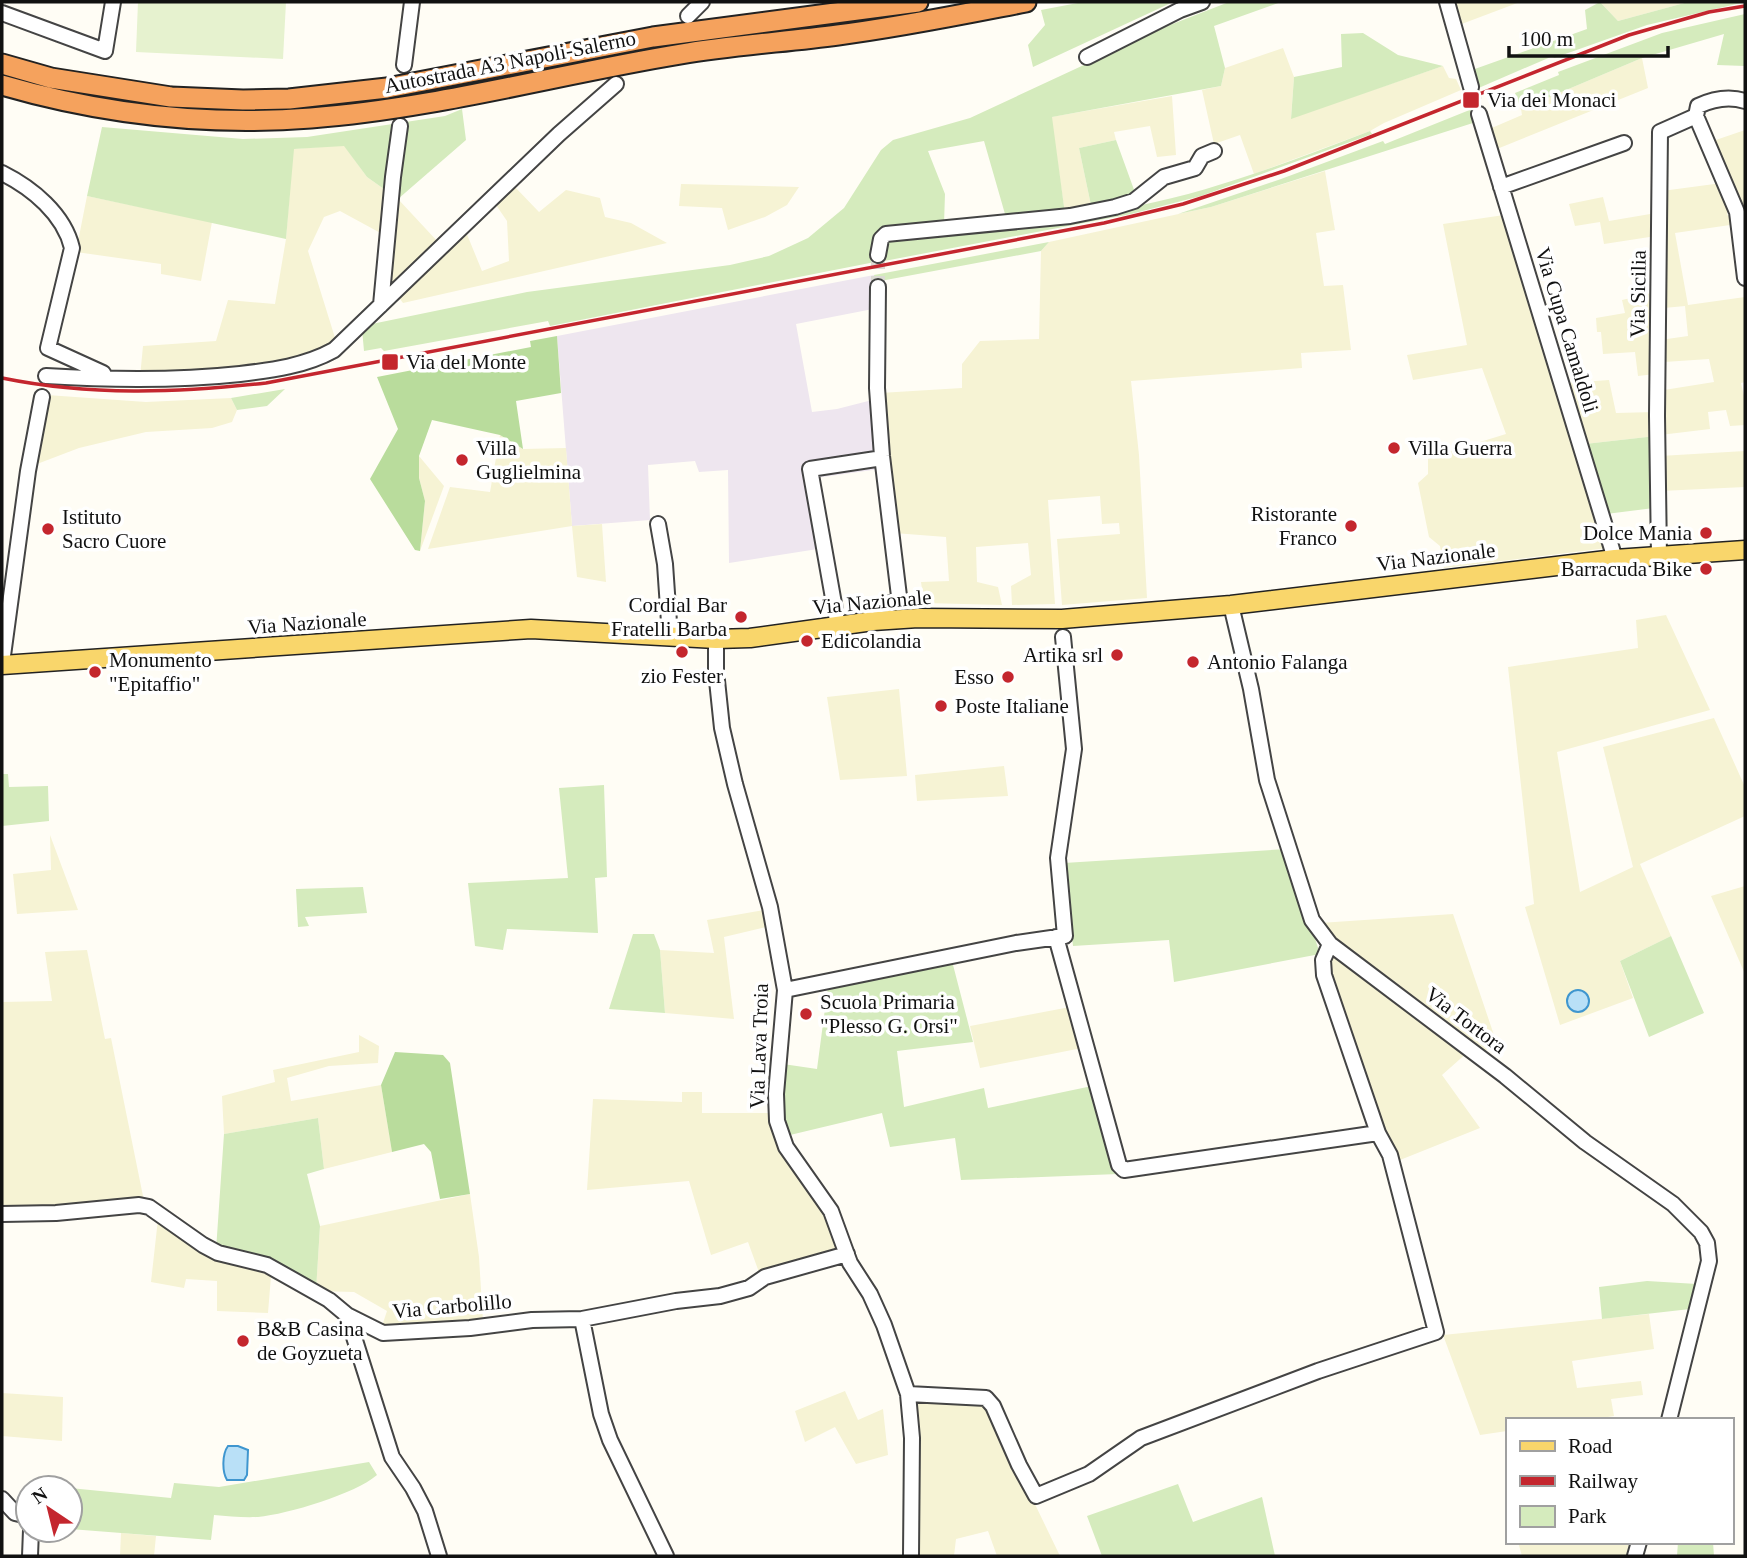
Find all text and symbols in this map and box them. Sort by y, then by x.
scale bar [1509,14,1668,58]
street label: Autostrada A3 Napoli-Salerno [382,26,638,98]
text: 100 m [1520,27,1573,51]
place label: Via dei Monaci [1487,88,1617,112]
marker: Via dei Monaci [1461,90,1481,110]
street label: Via Cupa Camaldoli [1530,245,1604,416]
street label: Via Sicilia [1625,249,1651,338]
place label: Via del Monte [406,350,526,374]
marker: Via del Monte [380,352,400,372]
place label: Villa Guglielmina [476,436,582,484]
place label: Villa Guerra [1408,436,1513,460]
marker: Villa Guerra [1386,440,1402,456]
marker: Villa Guglielmina [454,452,470,468]
place label: Ristorante Franco [1251,502,1337,550]
place label: Istituto Sacro Cuore [62,505,166,553]
marker: Ristorante Franco [1343,518,1359,534]
marker: Istituto Sacro Cuore [40,521,56,537]
place label: Dolce Mania [1583,521,1693,545]
marker: Dolce Mania [1698,525,1714,541]
street label: Via Nazionale [1375,538,1497,576]
place label: Barracuda Bike [1561,557,1692,581]
marker: Barracuda Bike [1698,561,1714,577]
street label: Via Nazionale [811,585,933,619]
place label: Cordial Bar Fratelli Barba [611,593,728,641]
street label: Via Nazionale [247,607,367,639]
marker: Cordial Bar Fratelli Barba [733,609,749,625]
place label: Edicolandia [821,629,922,653]
marker: Edicolandia [799,633,815,649]
place label: Artika srl [1023,643,1103,667]
marker: zio Fester [674,644,690,660]
marker: Artika srl [1109,647,1125,663]
place label: Monumento "Epitaffio" [109,648,212,696]
place label: Antonio Falanga [1207,650,1348,674]
marker: Antonio Falanga [1185,654,1201,670]
marker: Monumento "Epitaffio" [87,664,103,680]
place label: zio Fester [641,664,723,688]
place label: Esso [954,665,994,689]
marker: Esso [1000,669,1016,685]
place label: Poste Italiane [955,694,1069,718]
marker: Poste Italiane [933,698,949,714]
street label: Via Lava Troia [745,982,773,1109]
street label: Via Tortora [1421,982,1512,1059]
place label: Scuola Primaria "Plesso G. Orsi" [820,990,958,1038]
marker: Scuola Primaria "Plesso G. Orsi" [798,1006,814,1022]
street label: Via Carbolillo [391,1289,513,1323]
place label: B&B Casina de Goyzueta [257,1317,364,1365]
marker: B&B Casina de Goyzueta [235,1333,251,1349]
legend [1506,1418,1733,1544]
text: Road [1568,1434,1613,1458]
text: Railway [1568,1469,1638,1493]
north arrow [14,1474,84,1544]
text: N [28,1483,51,1508]
text: Park [1568,1504,1607,1528]

